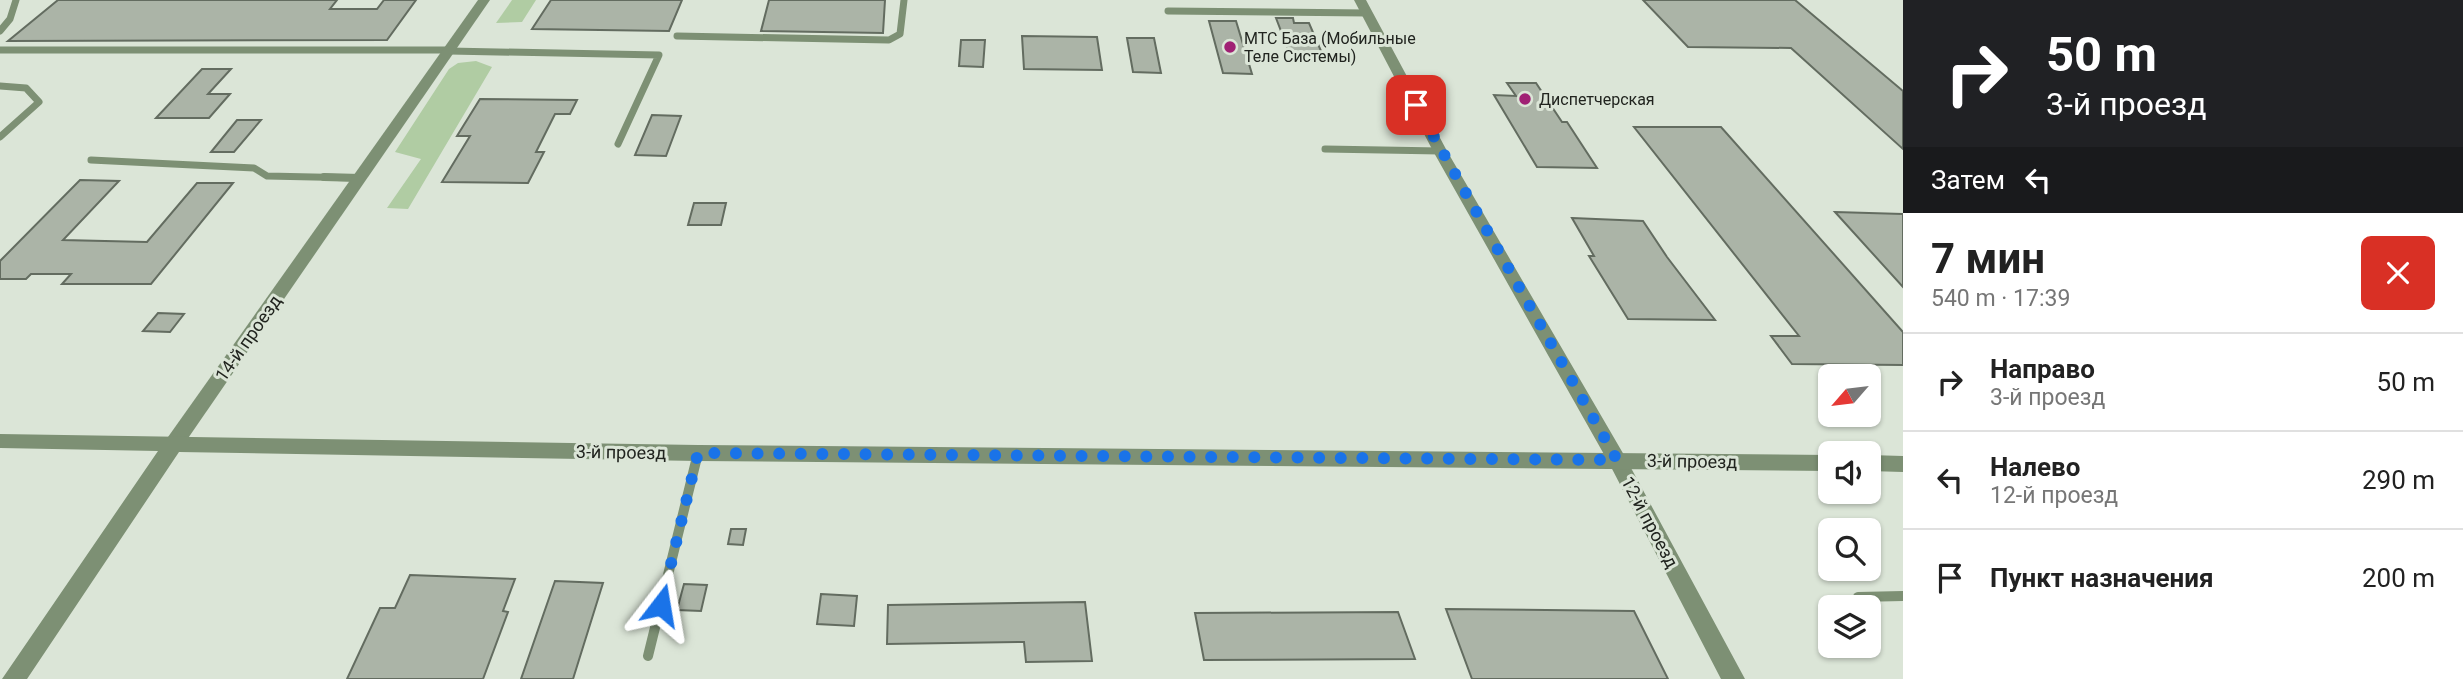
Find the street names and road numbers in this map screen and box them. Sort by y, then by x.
street label: 14-й проезд [211,291,285,385]
street label: 3-й проезд [576,441,666,463]
street label: 3-й проезд [1647,450,1737,472]
street label: 12-й проезд [1617,473,1683,571]

